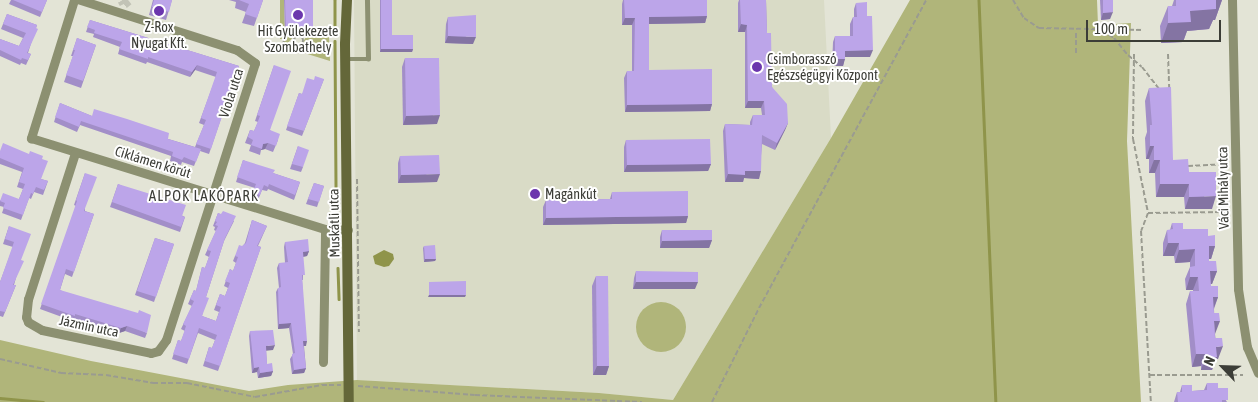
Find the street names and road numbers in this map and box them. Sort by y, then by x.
street label: Viola utca [215,66,247,120]
street label: Ciklámen körút [113,143,193,181]
street label: Váci Mihály utca [1214,146,1232,230]
street label: Muskátli utca [325,188,343,258]
street label: Jázmin utca [58,312,120,340]

